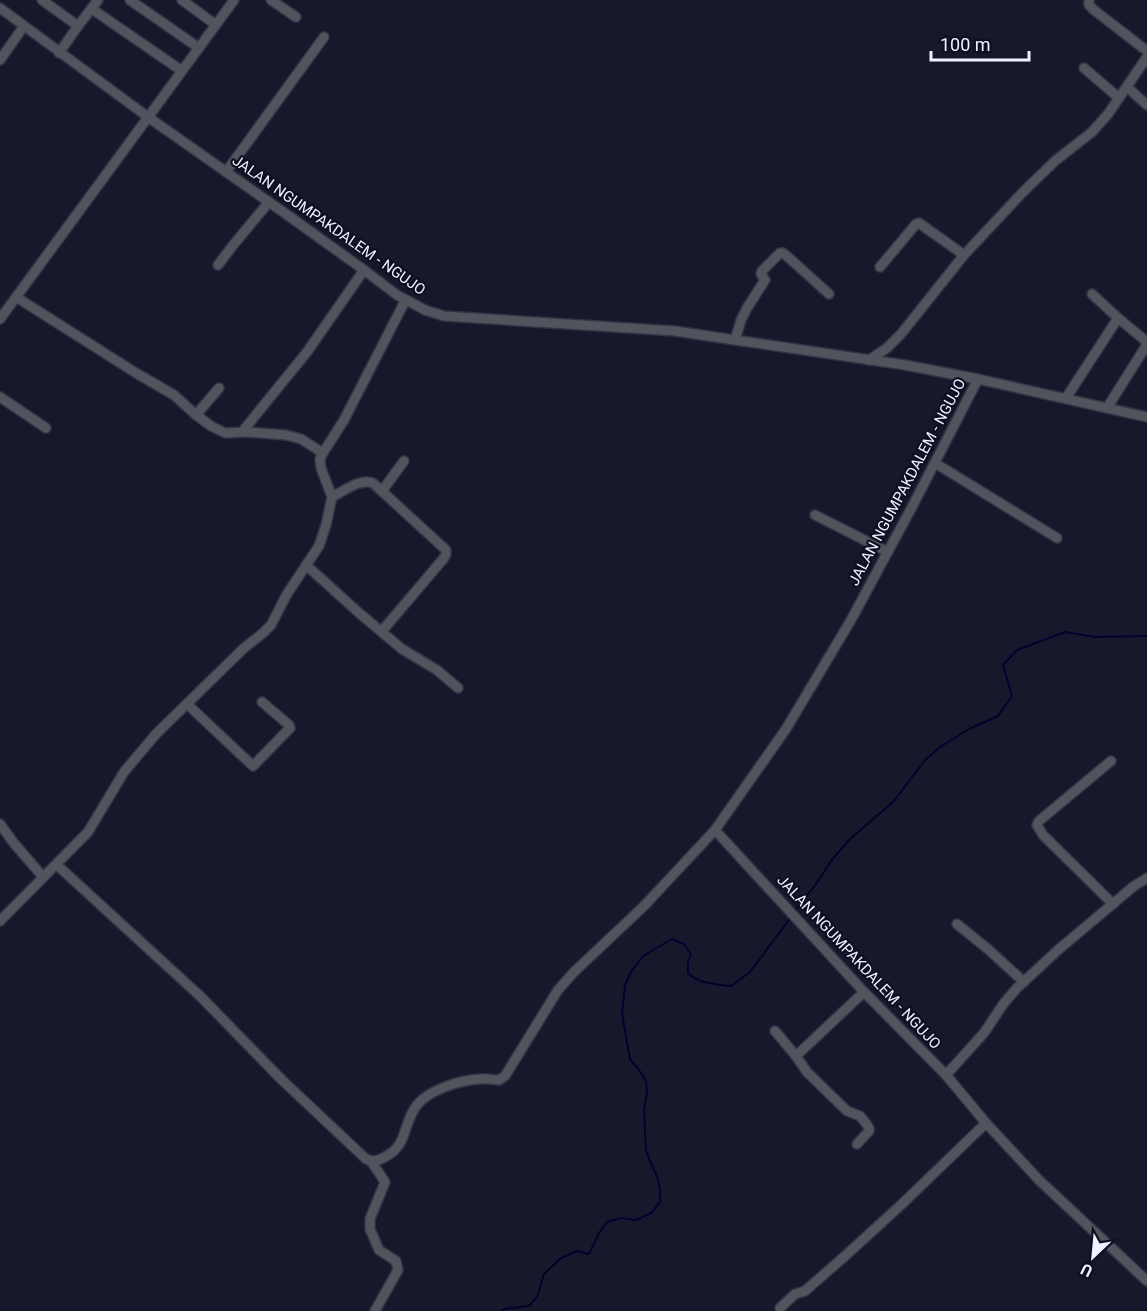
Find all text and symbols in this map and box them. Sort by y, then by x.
scale bar [931,24,1028,62]
text: 100 m [940,34,991,55]
street label: JALAN NGUMPAKDALEM - NGUJO [229,151,429,299]
street label: JALAN NGUMPAKDALEM - NGUJO [845,375,969,589]
street label: JALAN NGUMPAKDALEM - NGUJO [773,871,945,1053]
north arrow [1063,1227,1123,1287]
text: U [1078,1259,1096,1281]

